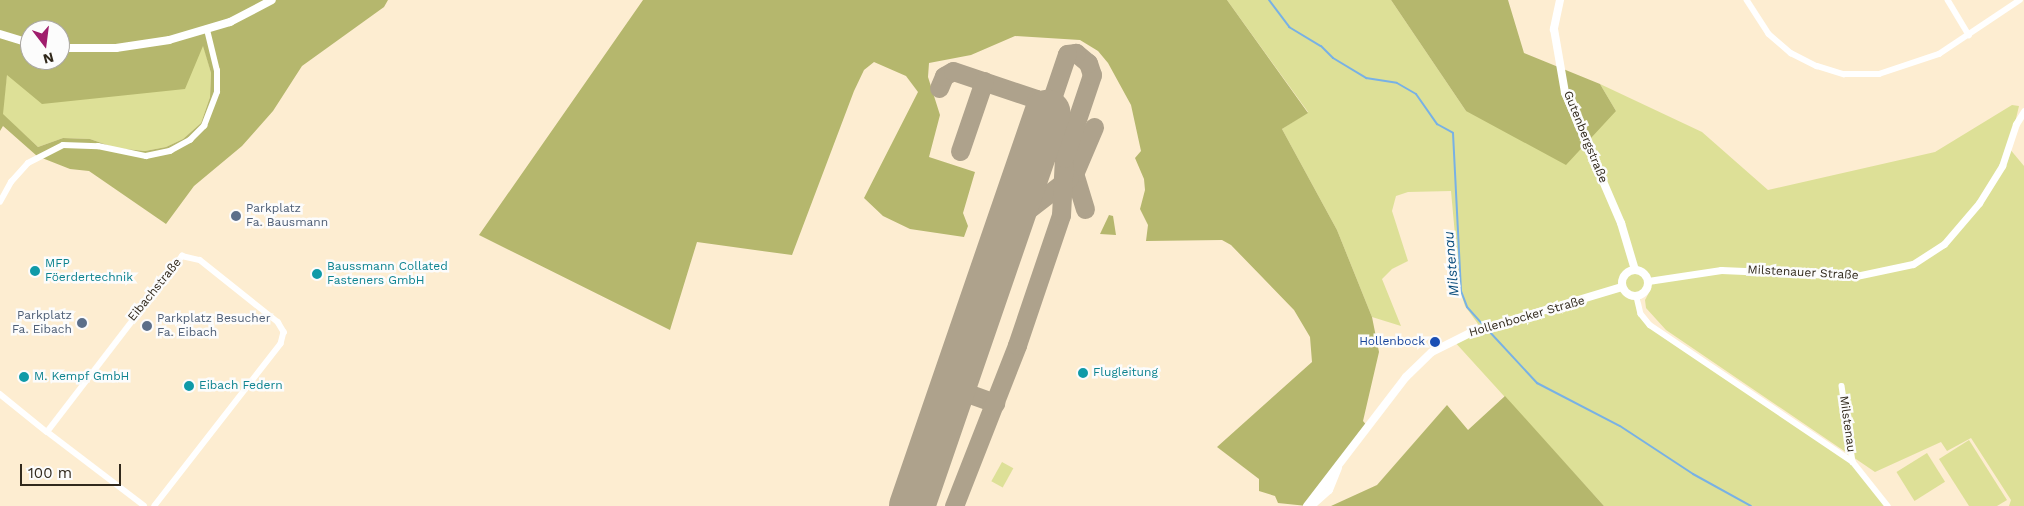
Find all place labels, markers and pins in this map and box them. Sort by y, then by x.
place label: Parkplatz Fa. Bausmann [246,202,328,230]
marker: Parkplatz Fa. Bausmann [230,210,242,222]
place label: MFP Föerdertechnik [45,257,133,285]
place label: Baussmann Collated Fasteners GmbH [327,260,448,288]
marker: MFP Föerdertechnik [29,265,41,277]
marker: Baussmann Collated Fasteners GmbH [311,268,323,280]
place label: Parkplatz Fa. Eibach [12,309,72,337]
place label: Parkplatz Besucher Fa. Eibach [157,312,271,340]
marker: Parkplatz Fa. Eibach [76,317,88,329]
marker: Parkplatz Besucher Fa. Eibach [141,320,153,332]
place label: Hollenbock [1359,335,1425,349]
marker: Hollenbock [1429,336,1441,348]
place label: Flugleitung [1093,366,1158,380]
marker: Flugleitung [1077,367,1089,379]
place label: M. Kempf GmbH [34,370,130,384]
marker: M. Kempf GmbH [18,371,30,383]
place label: Eibach Federn [199,379,283,393]
marker: Eibach Federn [183,380,195,392]

